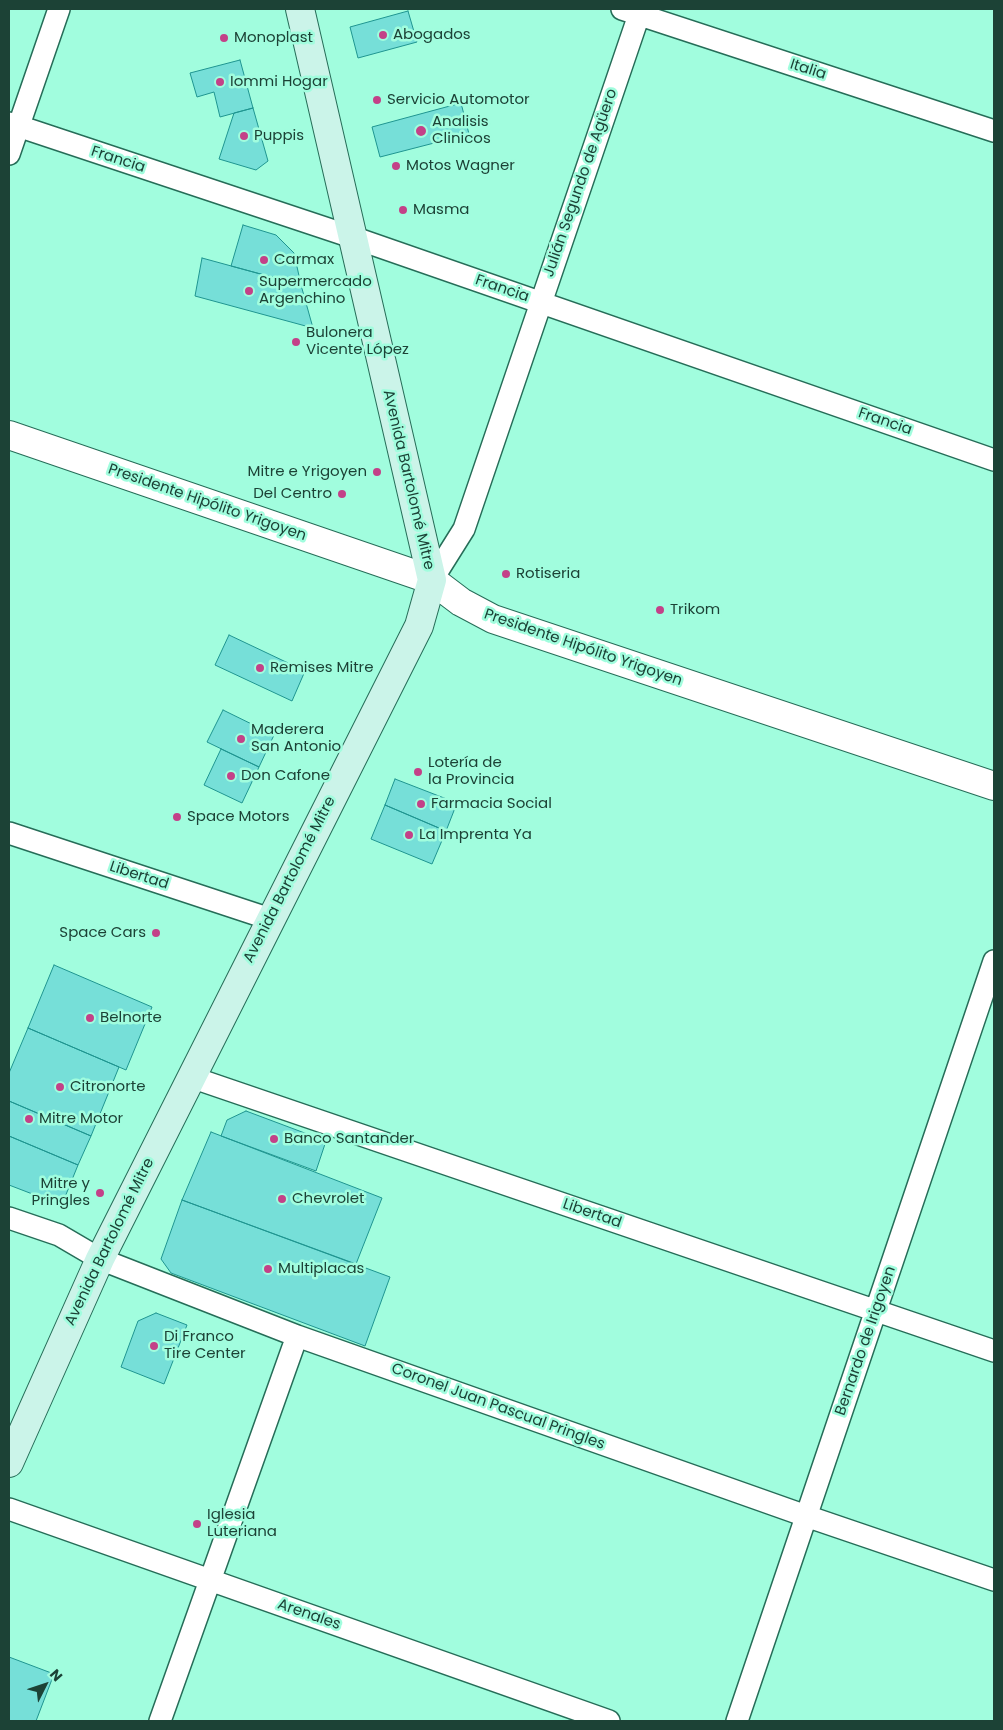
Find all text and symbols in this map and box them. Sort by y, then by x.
place label: Abogados [393,26,471,44]
place label: Monoplast [234,29,313,47]
marker: Abogados [377,29,389,41]
marker: Monoplast [218,32,230,44]
street label: Italia [788,56,828,84]
place label: Iommi Hogar [230,73,328,91]
marker: Iommi Hogar [214,76,226,88]
street label: Julián Segundo de Agüero [540,87,622,279]
place label: Servicio Automotor [387,91,530,109]
marker: Servicio Automotor [371,94,383,106]
place label: Analisis Clinicos [432,113,491,148]
marker: Analisis Clinicos [414,124,428,138]
place label: Puppis [254,127,304,145]
marker: Puppis [238,130,250,142]
street label: Francia [89,143,147,177]
place label: Motos Wagner [406,157,515,175]
marker: Motos Wagner [390,160,402,172]
place label: Masma [413,201,469,219]
marker: Masma [397,204,409,216]
place label: Carmax [274,251,334,269]
marker: Carmax [258,254,270,266]
street label: Francia [473,271,531,307]
place label: Supermercado Argenchino [259,273,372,308]
marker: Supermercado Argenchino [243,285,255,297]
place label: Bulonera Vicente López [306,324,409,359]
marker: Bulonera Vicente López [290,336,302,348]
street label: Avenida Bartolomé Mitre [378,388,438,572]
street label: Francia [856,404,914,440]
street label: Presidente Hipólito Yrigoyen [106,461,308,545]
place label: Mitre e Yrigoyen [248,463,367,481]
marker: Mitre e Yrigoyen [371,466,383,478]
place label: Del Centro [253,485,332,503]
marker: Del Centro [336,488,348,500]
place label: Rotiseria [516,565,580,583]
marker: Rotiseria [500,568,512,580]
place label: Trikom [670,601,720,619]
marker: Trikom [654,604,666,616]
street label: Presidente Hipólito Yrigoyen [482,606,684,690]
place label: Remises Mitre [270,659,373,677]
marker: Remises Mitre [254,662,266,674]
place label: Maderera San Antonio [251,721,341,756]
marker: Maderera San Antonio [235,733,247,745]
place label: Lotería de la Provincia [428,754,514,789]
marker: Lotería de la Provincia [412,766,424,778]
place label: Don Cafone [241,767,330,785]
marker: Don Cafone [225,770,237,782]
street label: Avenida Bartolomé Mitre [240,794,340,966]
place label: Farmacia Social [431,795,552,813]
marker: Farmacia Social [415,798,427,810]
place label: Space Motors [187,808,289,826]
marker: Space Motors [171,811,183,823]
place label: La Imprenta Ya [419,826,532,844]
marker: La Imprenta Ya [403,829,415,841]
street label: Libertad [107,858,171,894]
place label: Space Cars [59,924,146,942]
marker: Space Cars [150,927,162,939]
place label: Belnorte [100,1009,162,1027]
marker: Belnorte [84,1012,96,1024]
place label: Citronorte [70,1078,145,1096]
marker: Citronorte [54,1081,66,1093]
place label: Mitre Motor [39,1110,123,1128]
marker: Mitre Motor [23,1113,35,1125]
place label: Banco Santander [284,1130,414,1148]
marker: Banco Santander [268,1133,280,1145]
street label: Avenida Bartolomé Mitre [61,1155,159,1329]
place label: Mitre y Pringles [31,1175,90,1210]
marker: Mitre y Pringles [94,1187,106,1199]
place label: Chevrolet [292,1190,365,1208]
marker: Chevrolet [276,1193,288,1205]
street label: Libertad [560,1196,624,1232]
place label: Multiplacas [278,1260,364,1278]
marker: Multiplacas [262,1263,274,1275]
street label: Bernardo de Irigoyen [832,1264,900,1418]
place label: Di Franco Tire Center [164,1328,246,1363]
marker: Di Franco Tire Center [148,1340,160,1352]
street label: Coronel Juan Pascual Pringles [389,1360,607,1454]
place label: Iglesia Luteriana [207,1506,277,1541]
marker: Iglesia Luteriana [191,1518,203,1530]
street label: Arenales [275,1596,343,1634]
north arrow [20,1660,70,1710]
text: N [45,1665,67,1686]

